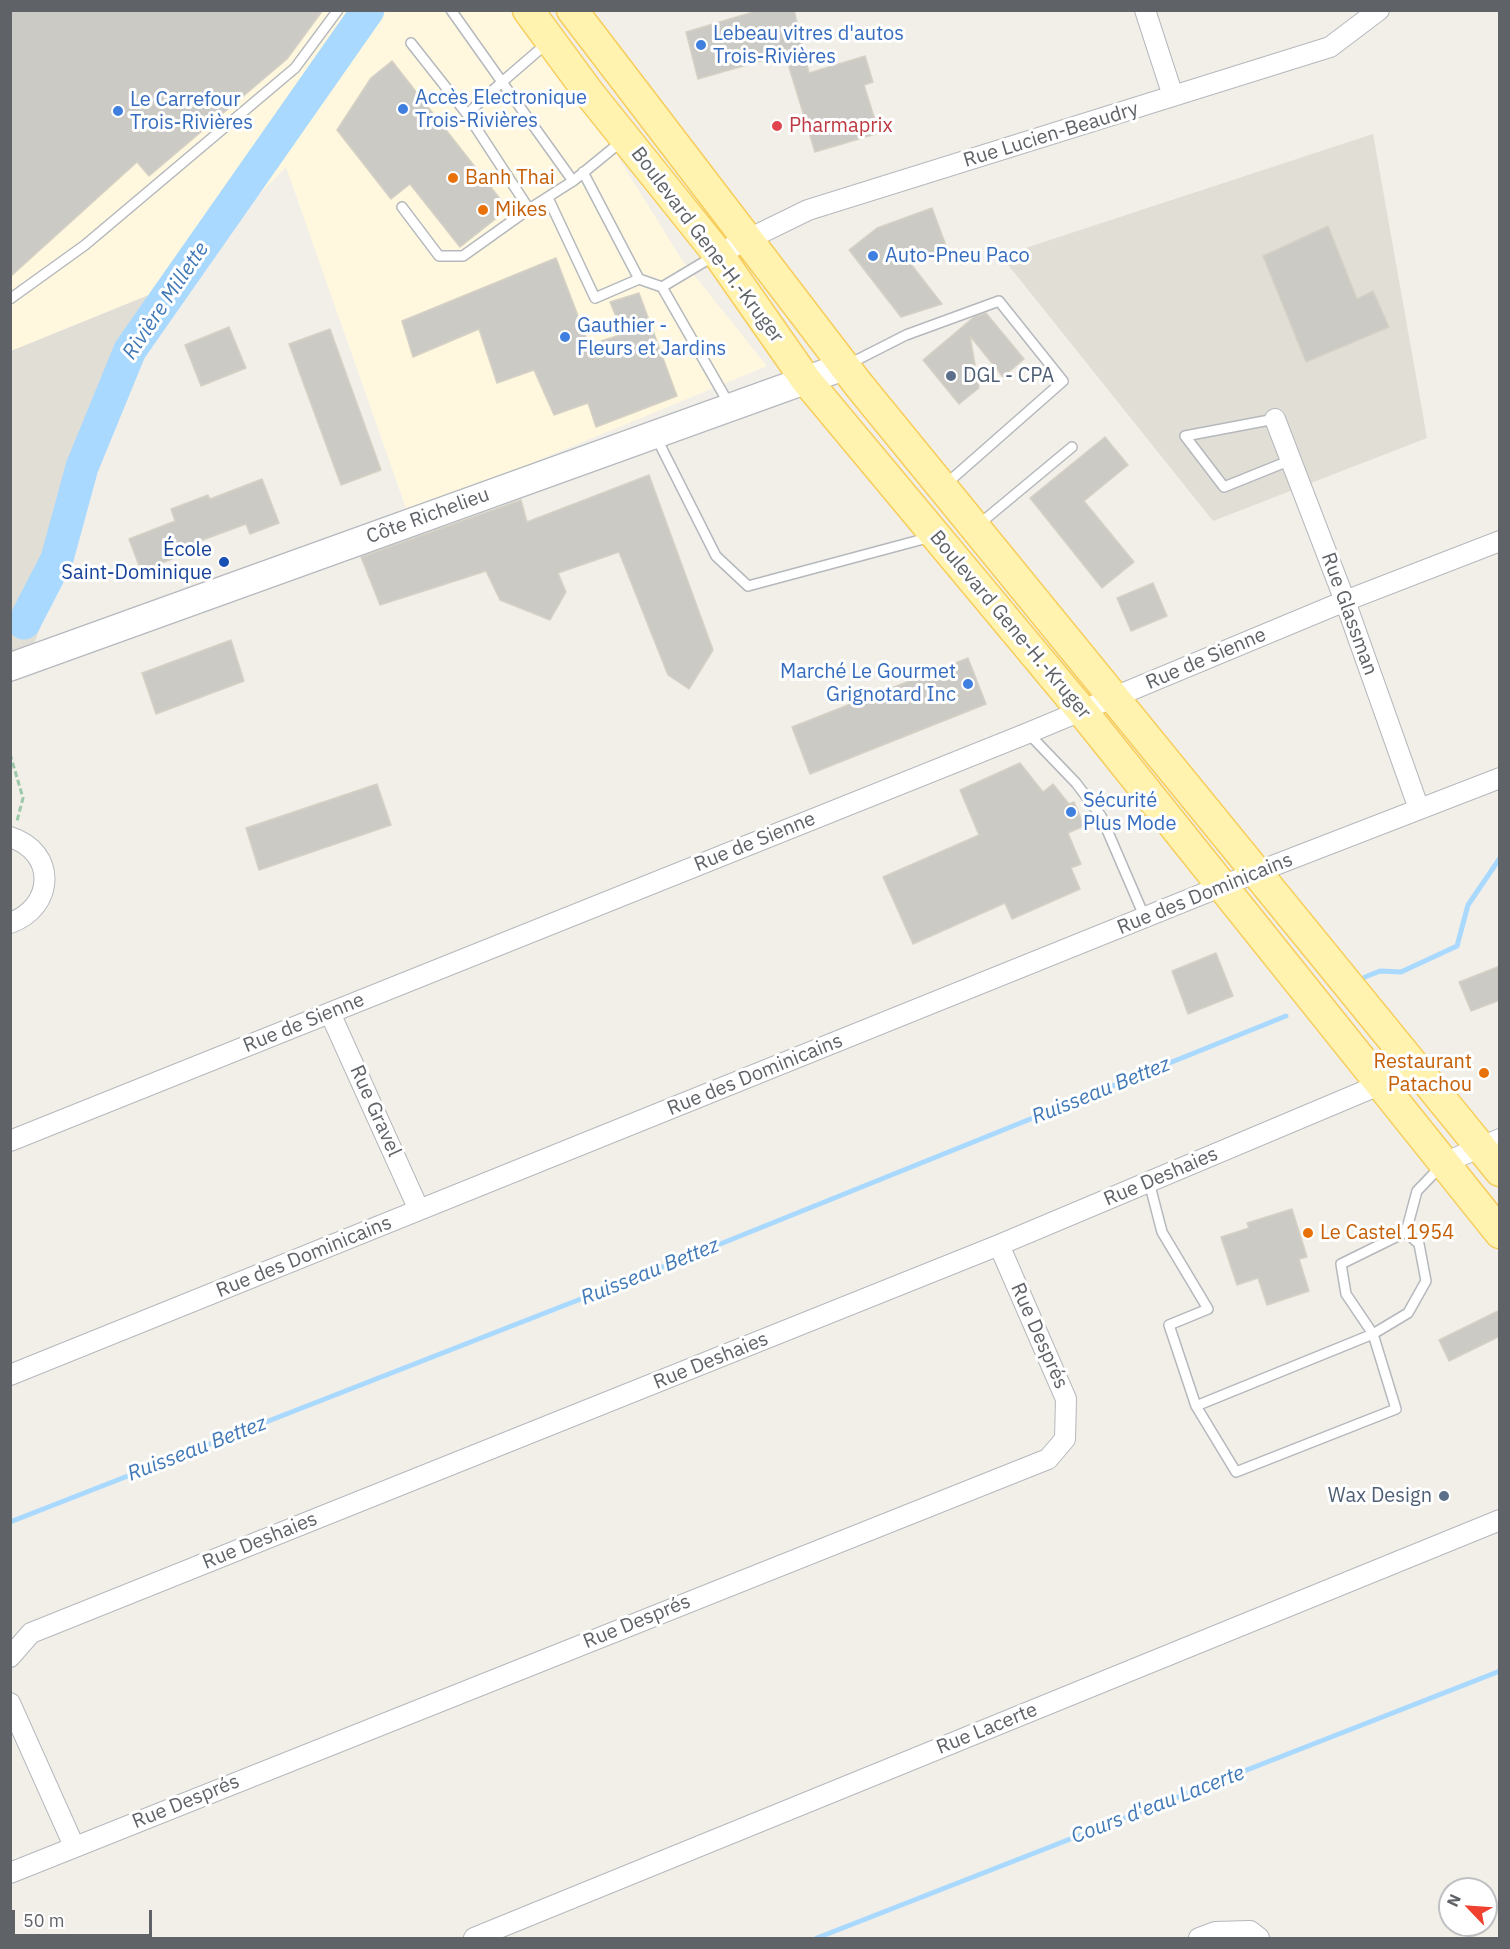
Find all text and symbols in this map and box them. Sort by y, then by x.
place label: Lebeau vitres d'autos Trois-Rivières [713,22,904,69]
marker: Lebeau vitres d'autos Trois-Rivières [694,38,708,52]
place label: Accès Electronique Trois-Rivières [415,86,587,133]
place label: Le Carrefour Trois-Rivières [130,88,253,135]
street label: Rue Lucien-Beaudry [961,97,1141,173]
marker: Accès Electronique Trois-Rivières [396,102,410,116]
marker: Le Carrefour Trois-Rivières [111,104,125,118]
place label: Pharmaprix [789,114,893,138]
marker: Pharmaprix [770,119,784,133]
street label: Boulevard Gene-H.-Kruger [626,142,788,348]
place label: Banh Thai [465,166,555,190]
marker: Banh Thai [446,171,460,185]
place label: Mikes [495,198,547,222]
marker: Mikes [476,203,490,217]
water label: Rivière Millette [118,238,214,364]
place label: Auto-Pneu Paco [885,244,1030,268]
marker: Auto-Pneu Paco [866,249,880,263]
place label: Gauthier - Fleurs et Jardins [577,314,726,361]
marker: Gauthier - Fleurs et Jardins [558,330,572,344]
place label: DGL - CPA [963,364,1054,388]
marker: DGL - CPA [944,369,958,383]
street label: Côte Richelieu [363,483,493,549]
street label: Boulevard Gene-H.-Kruger [924,526,1096,724]
place label: École Saint-Dominique [61,538,212,585]
street label: Rue Glassman [1316,549,1382,679]
marker: École Saint-Dominique [217,555,231,569]
street label: Rue de Sienne [1142,623,1270,695]
place label: Marché Le Gourmet Grignotard Inc [780,660,956,707]
marker: Marché Le Gourmet Grignotard Inc [961,677,975,691]
place label: Sécurité Plus Mode [1083,789,1176,836]
marker: Sécurité Plus Mode [1064,805,1078,819]
street label: Rue de Sienne [691,807,819,877]
street label: Rue des Dominicains [1114,848,1296,940]
street label: Rue de Sienne [240,988,368,1058]
street label: Rue des Dominicains [664,1029,846,1121]
place label: Restaurant Patachou [1374,1050,1472,1097]
water label: Ruisseau Bettez [1028,1052,1174,1130]
street label: Rue Gravel [344,1062,406,1160]
marker: Restaurant Patachou [1477,1066,1491,1080]
street label: Rue Deshaies [1100,1142,1222,1212]
street label: Rue des Dominicains [213,1211,395,1303]
place label: Le Castel 1954 [1320,1221,1454,1245]
marker: Le Castel 1954 [1301,1226,1315,1240]
water label: Ruisseau Bettez [577,1233,723,1311]
street label: Rue Després [1005,1279,1073,1393]
street label: Rue Deshaies [650,1327,772,1395]
water label: Ruisseau Bettez [124,1411,270,1487]
place label: Wax Design [1328,1484,1432,1508]
marker: Wax Design [1437,1489,1451,1503]
street label: Rue Deshaies [199,1507,321,1575]
street label: Rue Després [580,1590,694,1654]
street label: Rue Lacerte [933,1698,1041,1760]
water label: Cours d'eau Lacerte [1068,1760,1248,1850]
street label: Rue Després [129,1770,243,1834]
north arrow [1438,1877,1498,1937]
text: N [1442,1891,1465,1910]
scale bar [15,1898,154,1936]
text: 50 m [23,1909,65,1932]

